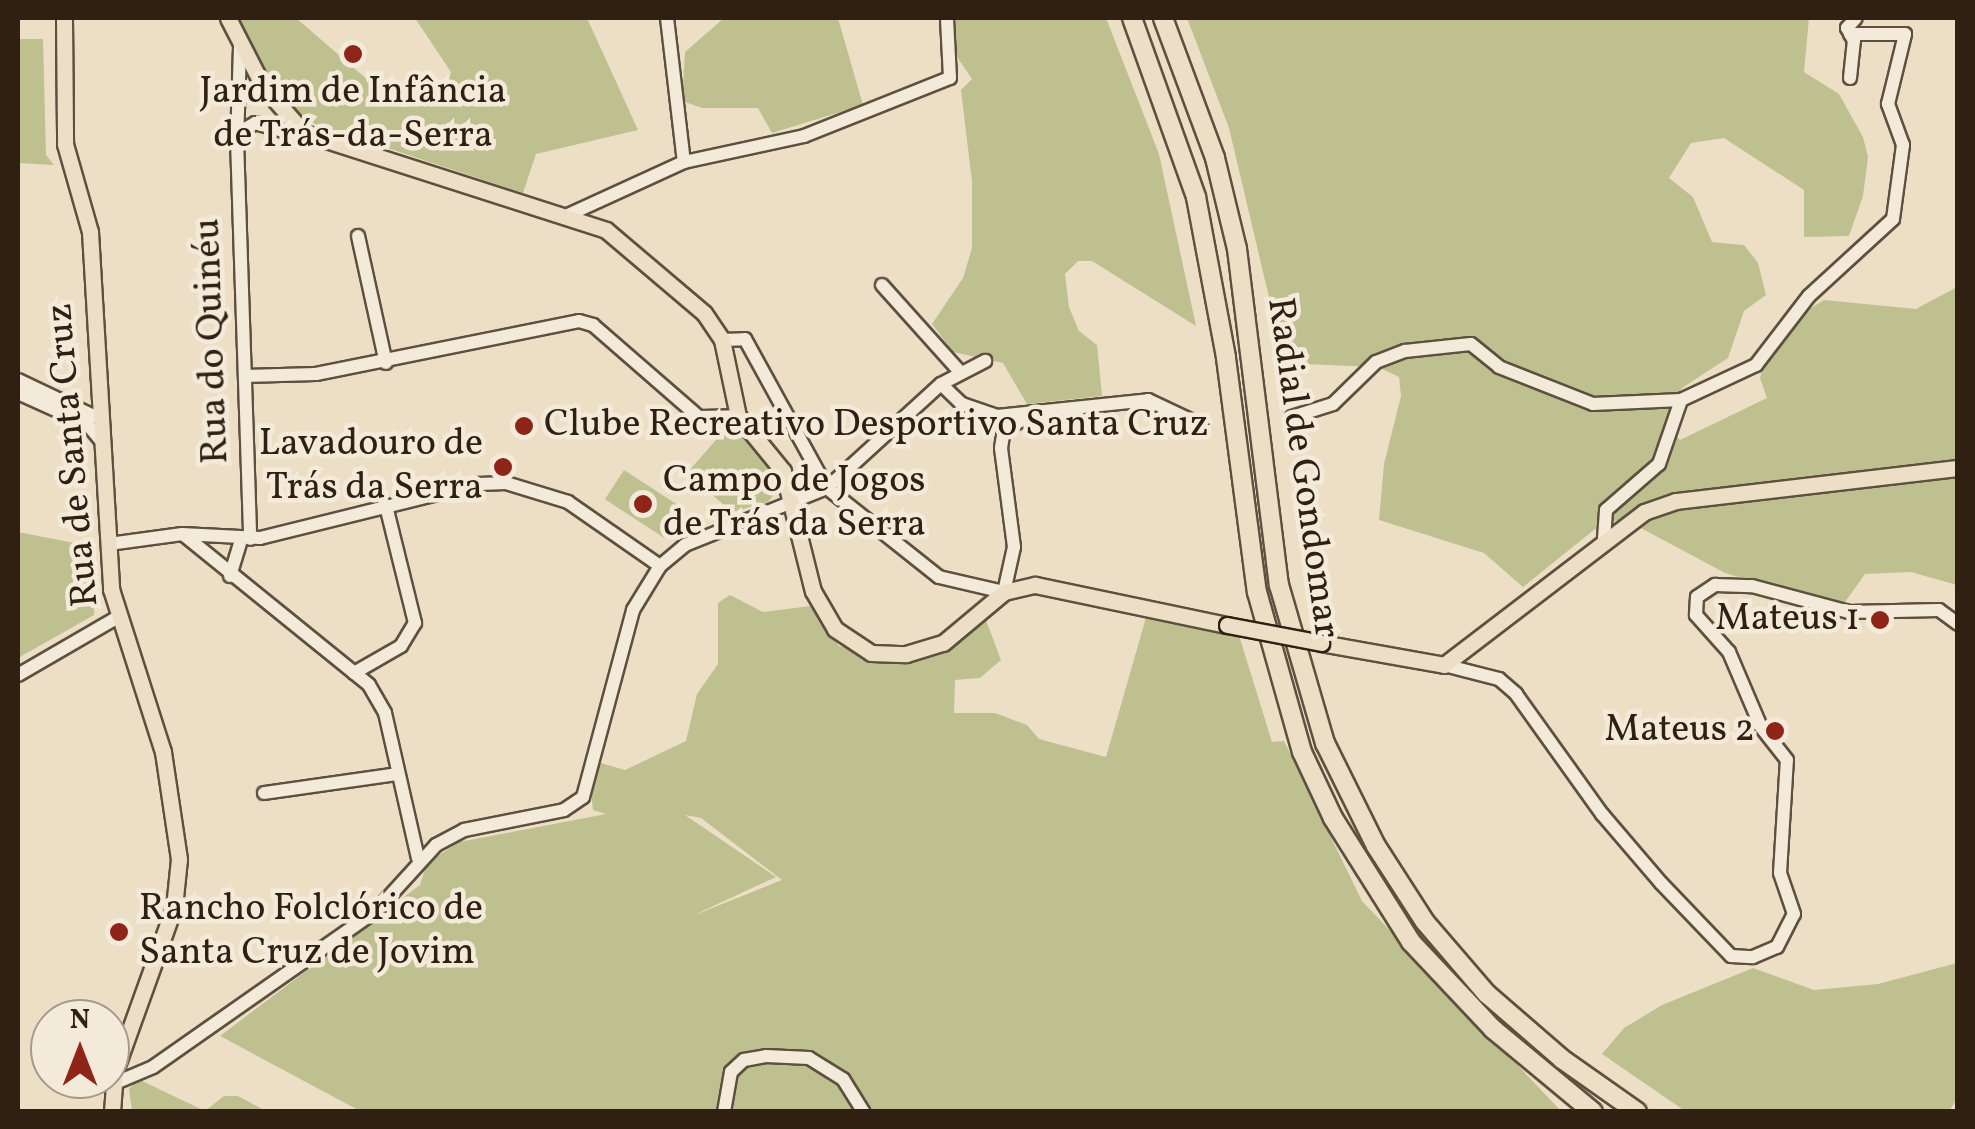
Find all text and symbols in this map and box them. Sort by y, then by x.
marker: Jardim de Infância de Trás-da-Serra [342,43,364,65]
place label: Jardim de Infância de Trás-da-Serra [199,70,507,160]
street label: Rua do Quinéu [186,217,240,465]
street label: Radial de Gondomar [1256,295,1348,641]
street label: Rua de Santa Cruz [38,301,110,609]
place label: Clube Recreativo Desportivo Santa Cruz [544,403,1209,449]
marker: Clube Recreativo Desportivo Santa Cruz [513,415,535,437]
place label: Lavadouro de Trás da Serra [259,422,483,512]
marker: Lavadouro de Trás da Serra [492,456,514,478]
place label: Campo de Jogos de Trás da Serra [663,459,927,548]
marker: Campo de Jogos de Trás da Serra [632,493,654,515]
place label: Mateus 1 [1715,597,1860,643]
marker: Mateus 1 [1869,609,1891,631]
place label: Mateus 2 [1605,708,1755,754]
marker: Mateus 2 [1764,720,1786,742]
place label: Rancho Folclórico de Santa Cruz de Jovim [139,887,483,976]
marker: Rancho Folclórico de Santa Cruz de Jovim [108,921,130,943]
north arrow [30,999,130,1099]
text: N [70,1001,90,1040]

